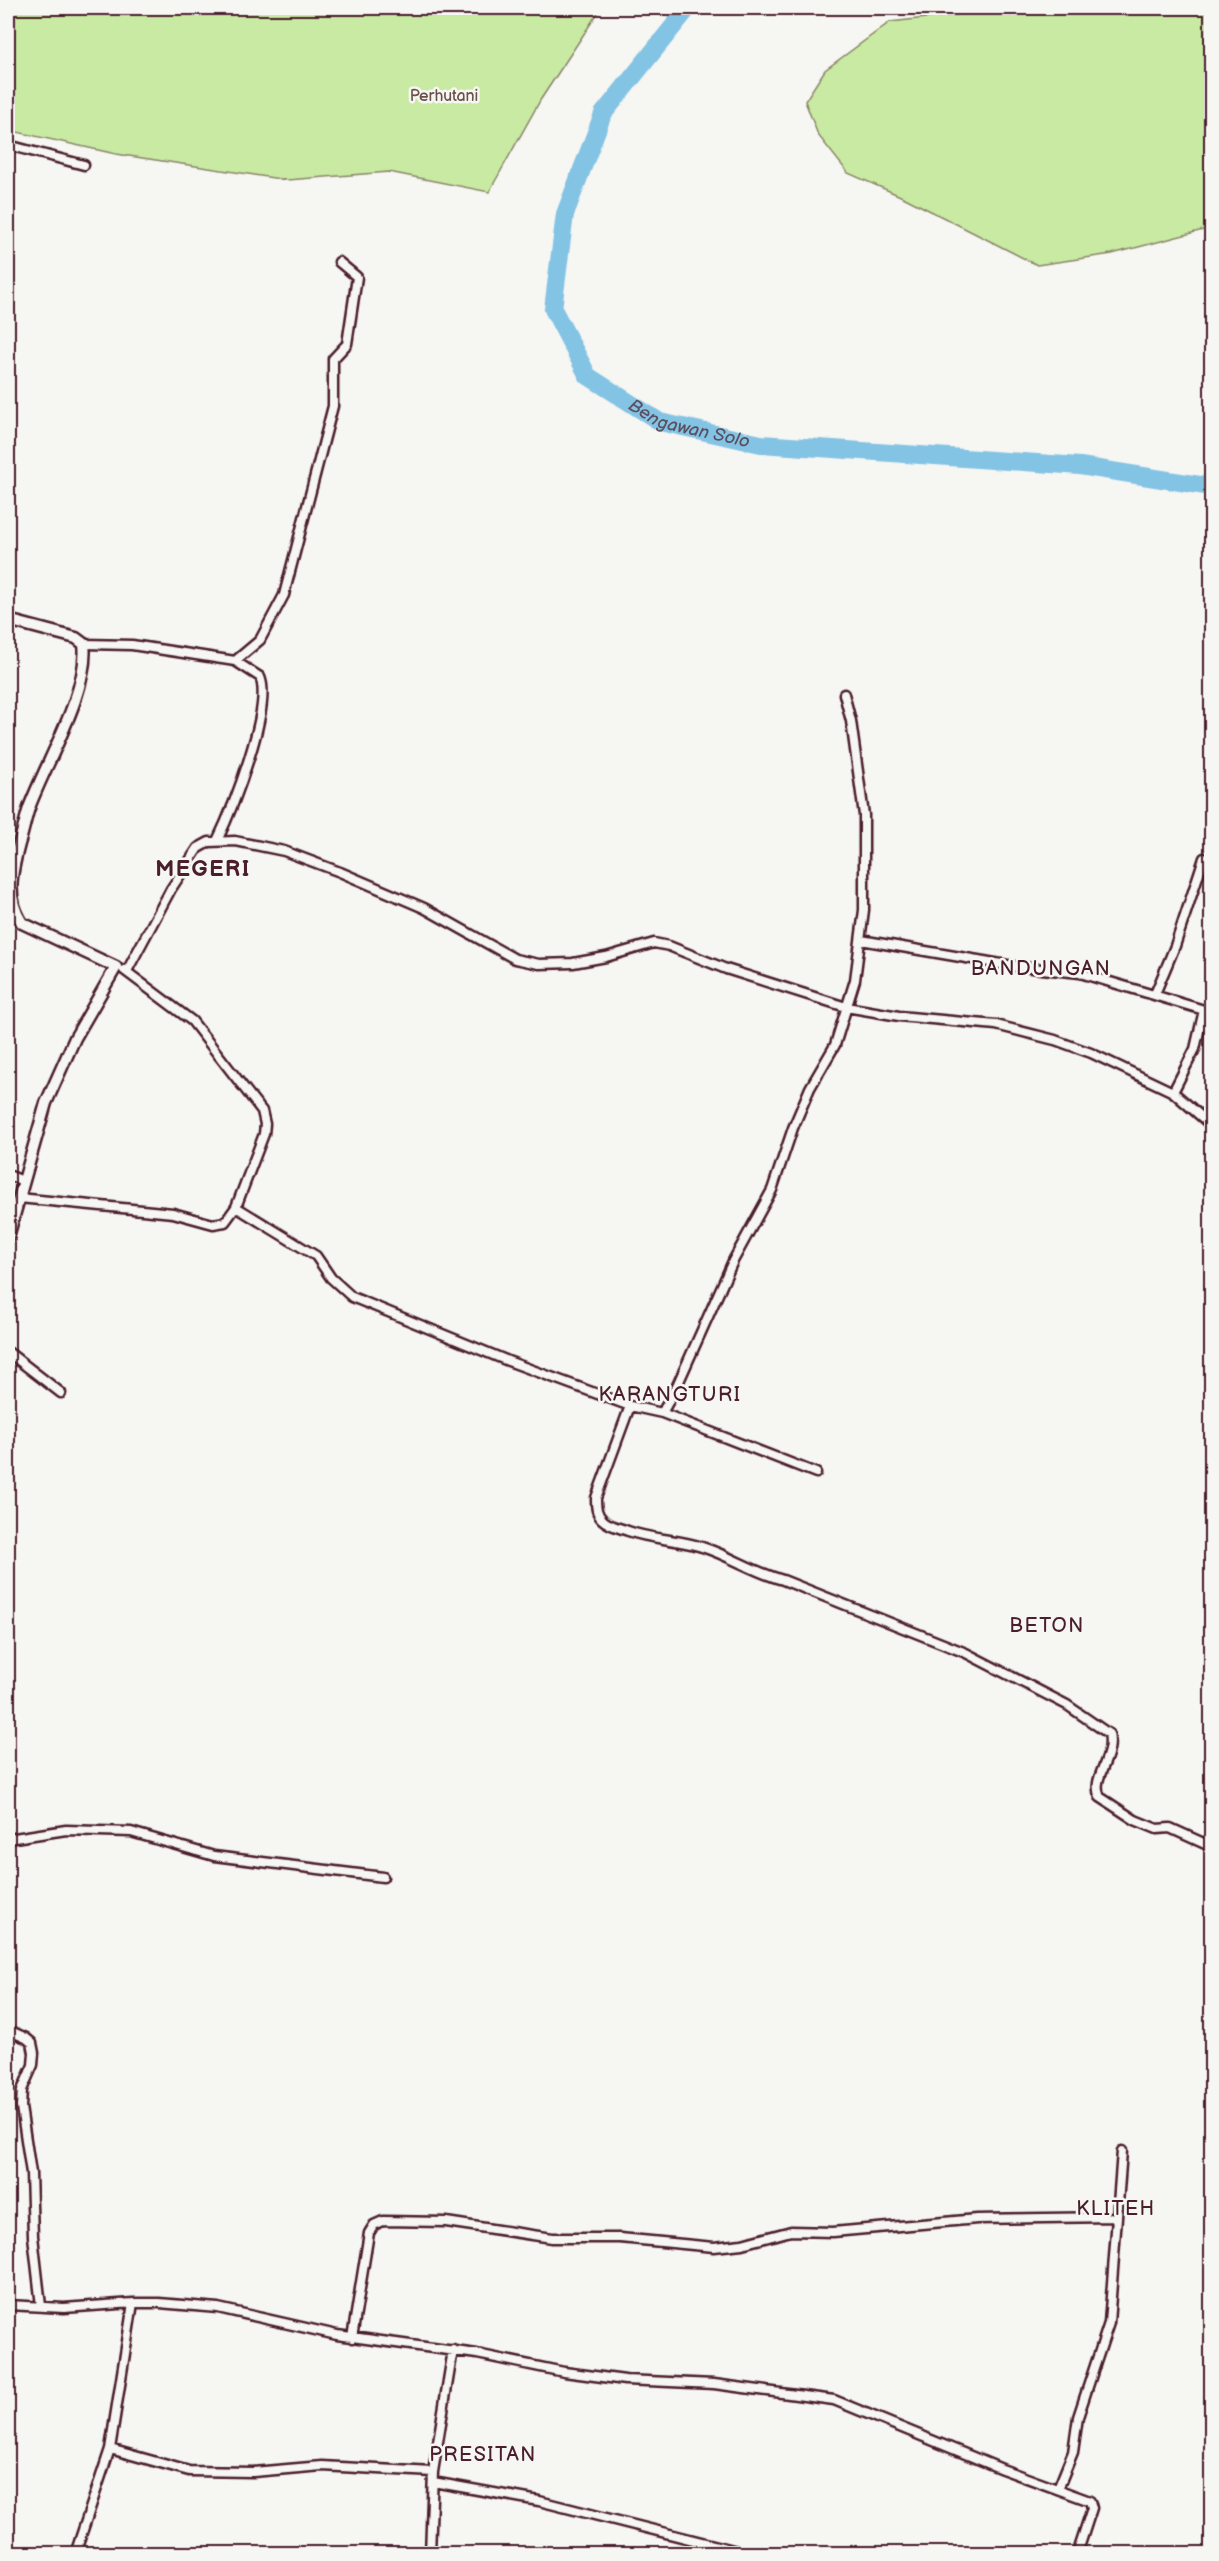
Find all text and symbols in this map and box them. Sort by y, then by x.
park label: Perhutani [410,87,478,106]
water label: Bengawan Solo [625,395,752,452]
district label: MEGERI [155,856,251,883]
district label: BANDUNGAN [971,957,1111,981]
district label: KARANGTURI [599,1383,741,1407]
district label: BETON [1009,1614,1085,1638]
district label: KLITEH [1076,2197,1156,2221]
district label: PRESITAN [429,2443,537,2467]

